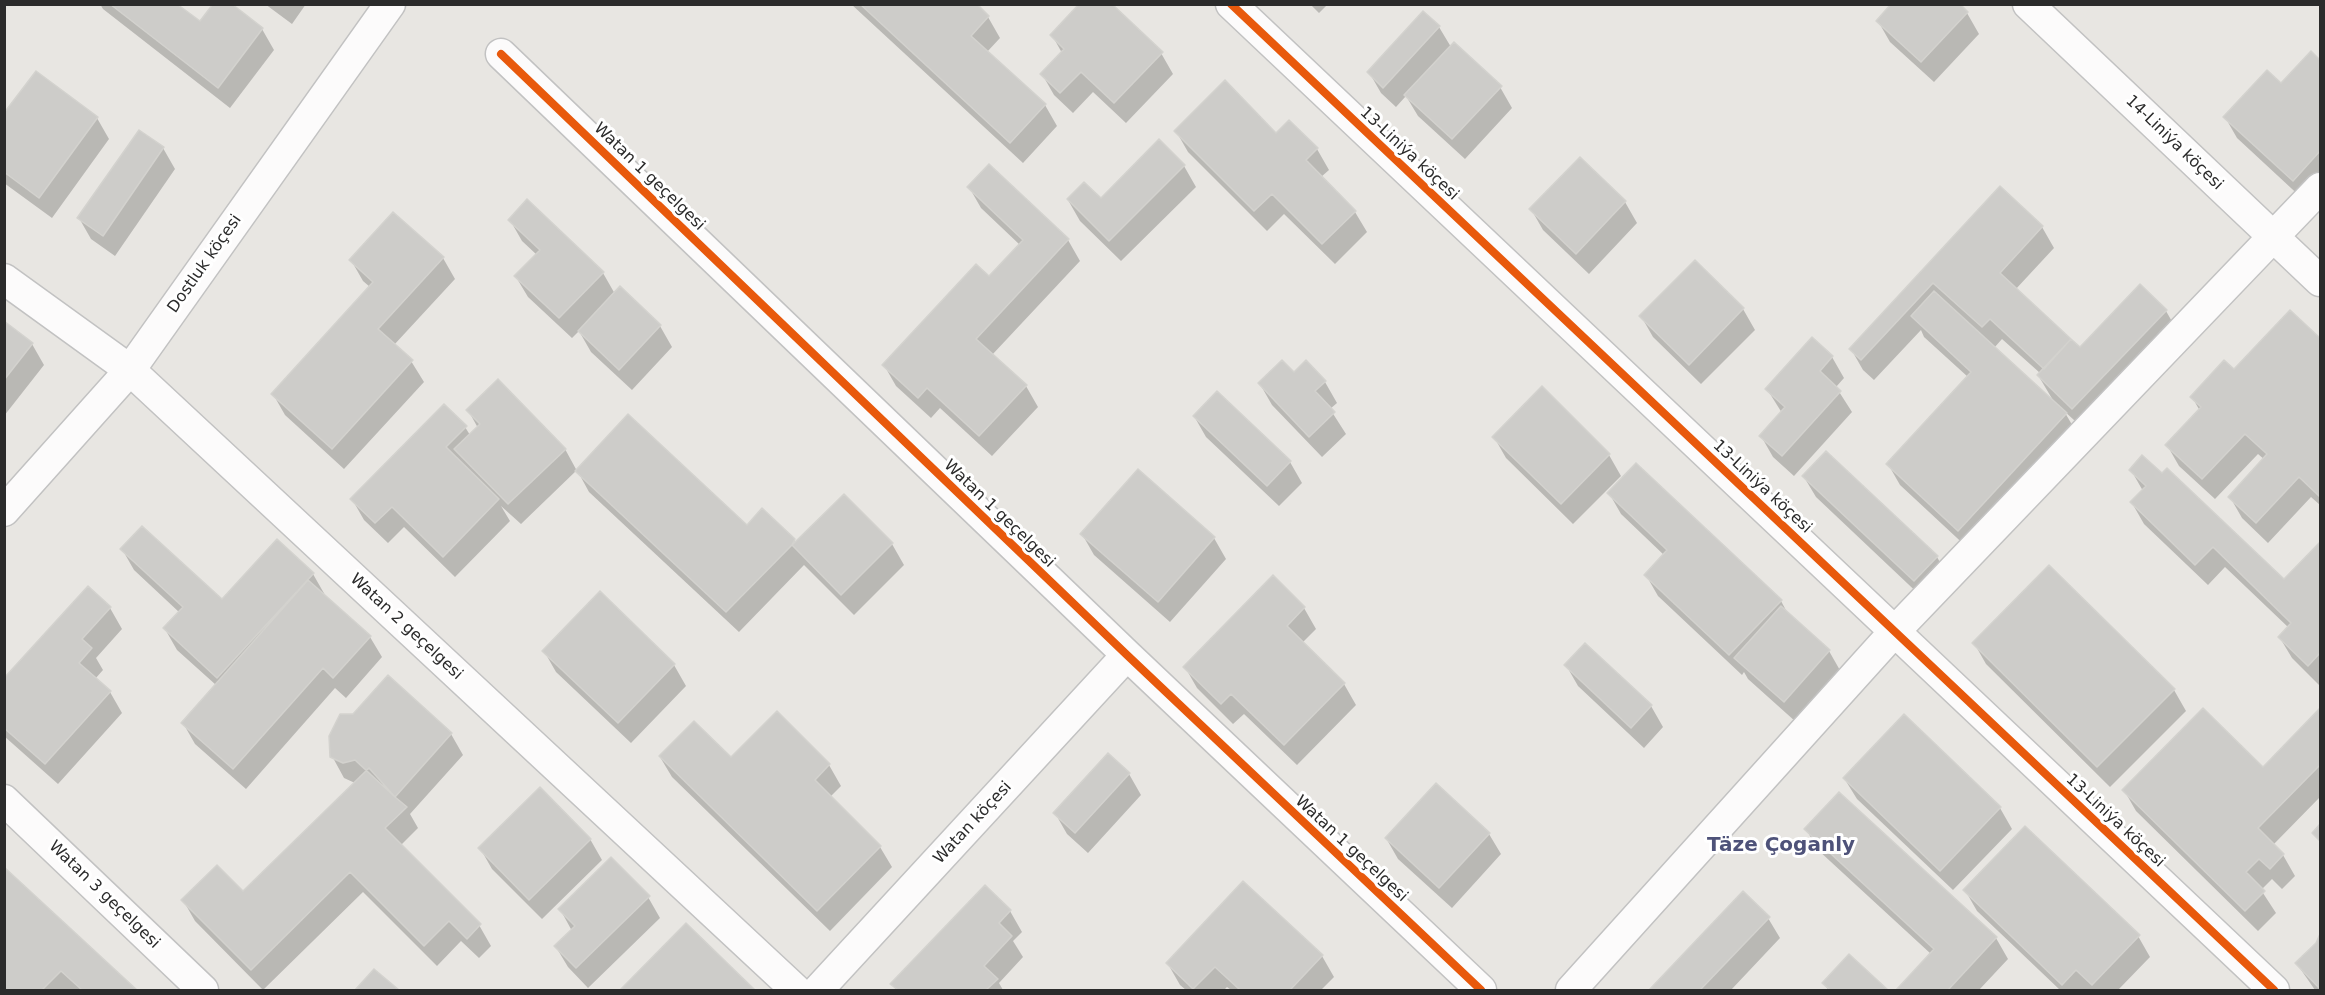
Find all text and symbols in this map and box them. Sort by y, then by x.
street label: 14-Liniýa köçesi [2121,92,2227,194]
street label: 13-Liniýa köçesi [1356,103,1462,205]
street label: Watan 1 geçelgesi [589,119,709,235]
street label: Dostluk köçesi [164,211,246,317]
street label: 13-Liniýa köçesi [1709,436,1815,538]
street label: Watan 1 geçelgesi [939,456,1059,572]
street label: Watan 2 geçelgesi [346,570,466,684]
street label: 13-Liniýa köçesi [2062,770,2168,872]
street label: Watan köçesi [930,778,1016,868]
street label: Watan 1 geçelgesi [1291,792,1411,906]
district label: Täze Çoganly [1707,834,1855,858]
street label: Watan 3 geçelgesi [44,837,164,953]

